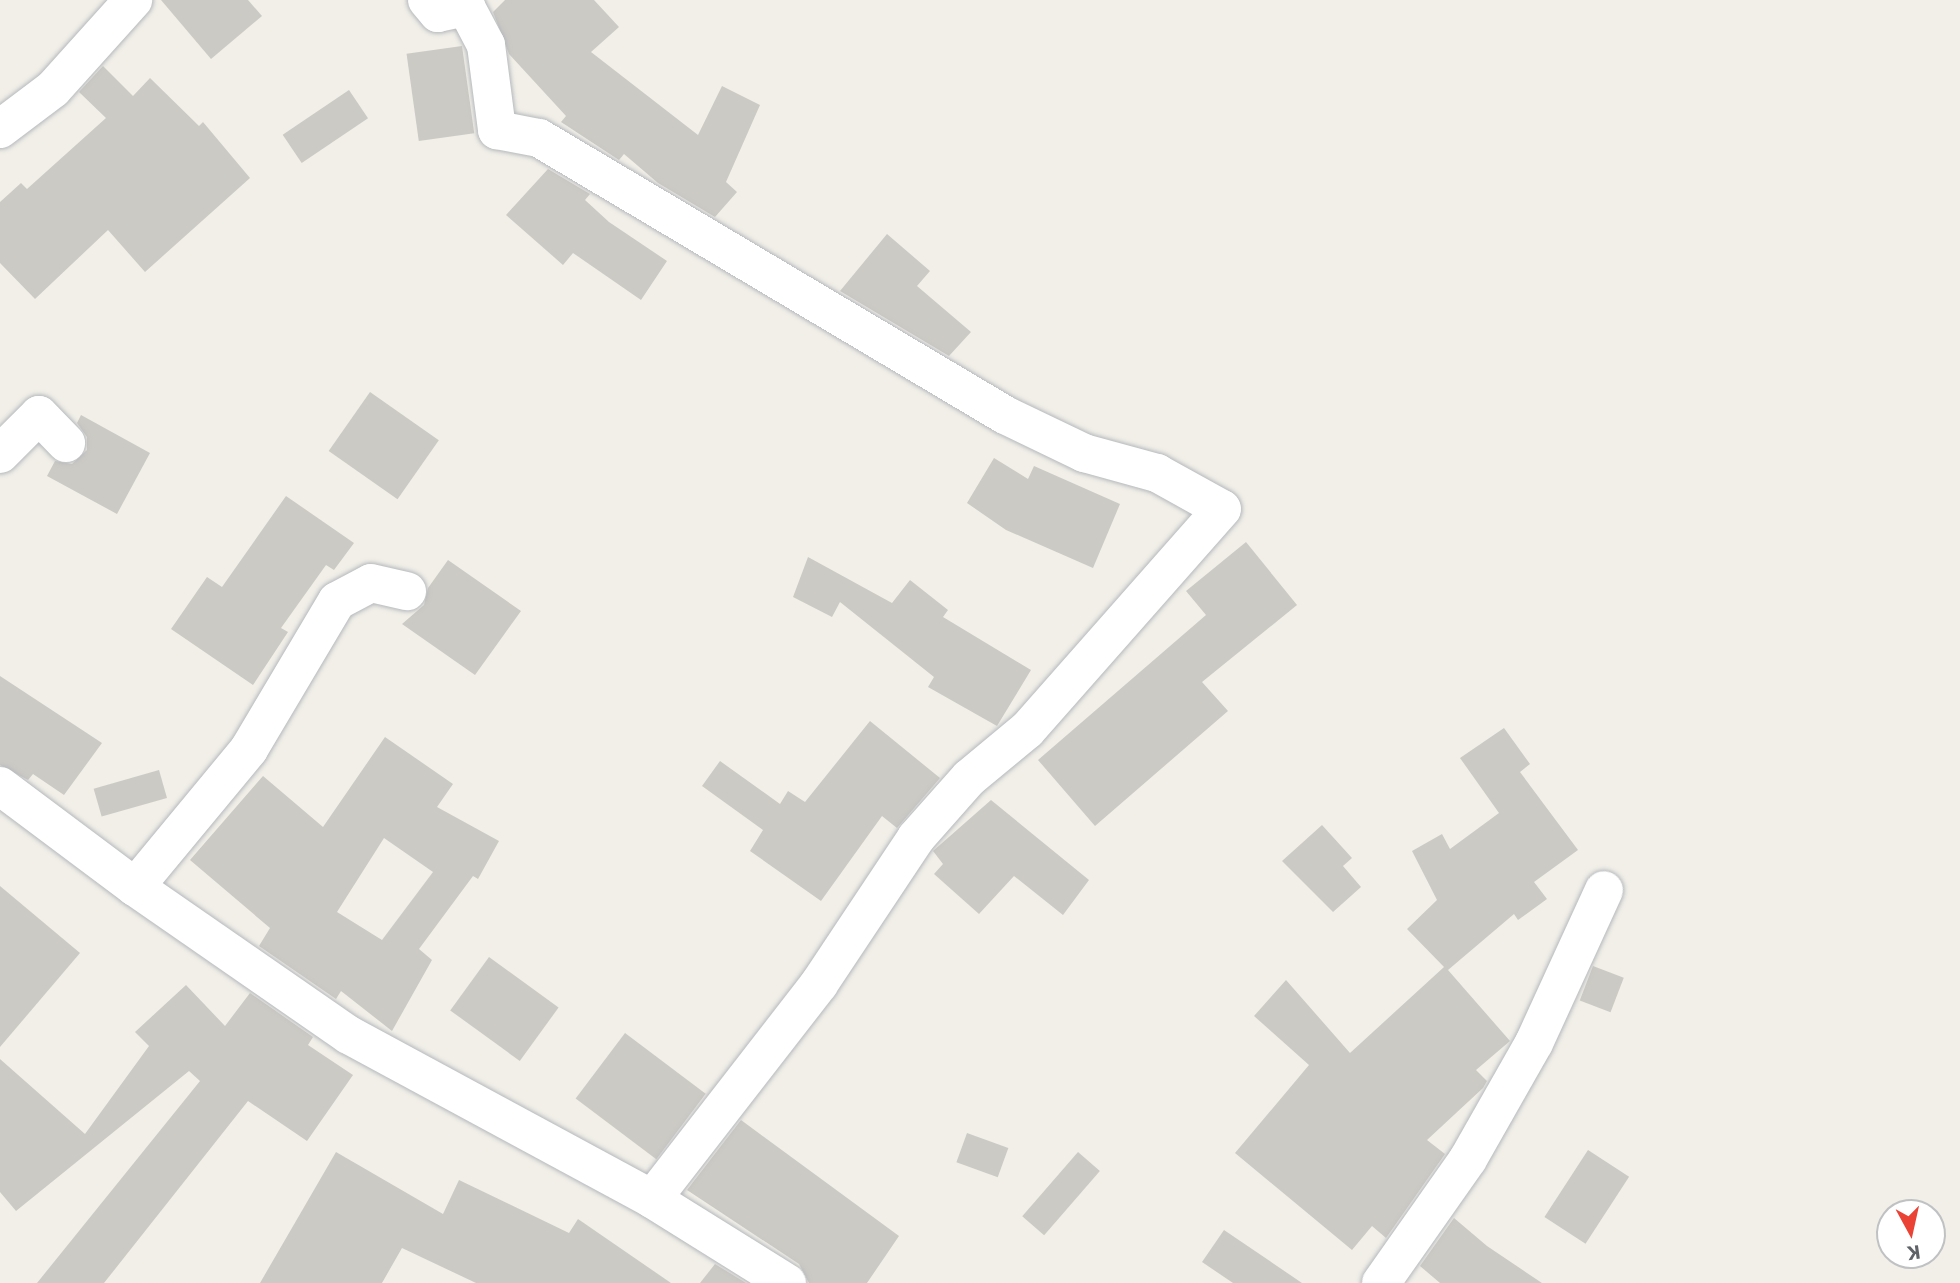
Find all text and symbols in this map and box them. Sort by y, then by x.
north arrow [1876,1199,1946,1269]
text: K [1906,1241,1922,1266]

